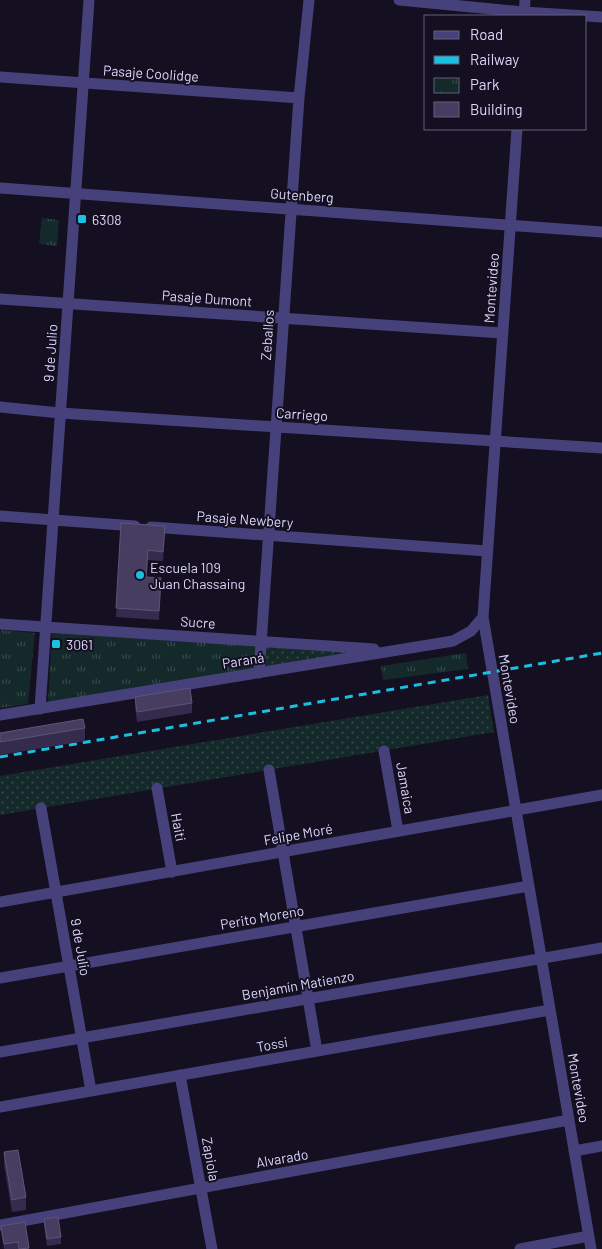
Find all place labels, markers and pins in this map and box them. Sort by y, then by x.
place label: 6308 [92,211,122,228]
marker: 6308 [76,213,88,225]
place label: Escuela 109 Juan Chassaing [150,559,245,592]
marker: Escuela 109 Juan Chassaing [134,569,146,581]
place label: 3061 [66,636,93,653]
marker: 3061 [50,638,62,650]

